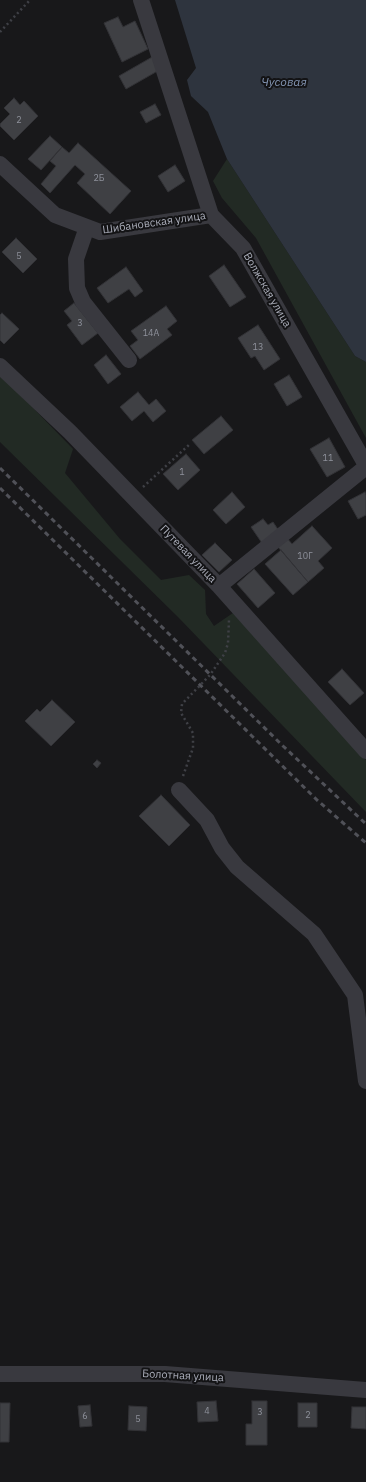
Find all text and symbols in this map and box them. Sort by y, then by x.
water label: Чусовая [261,76,307,90]
house number: 2 [16,115,22,125]
house number: 2Б [93,173,105,183]
street label: Шибановская улица [102,209,206,237]
street label: Волжская улица [240,250,294,330]
house number: 5 [16,251,22,261]
house number: 3 [77,318,83,328]
house number: 14А [143,328,159,338]
house number: 13 [253,342,263,352]
house number: 11 [323,453,333,463]
house number: 1 [179,467,185,477]
street label: Путевая улица [157,522,219,586]
house number: 10Г [297,551,313,561]
street label: Болотная улица [142,1367,224,1385]
house number: 4 [204,1406,210,1416]
house number: 3 [257,1407,263,1417]
house number: 2 [305,1410,311,1420]
house number: 6 [82,1411,88,1421]
house number: 5 [135,1414,141,1424]

